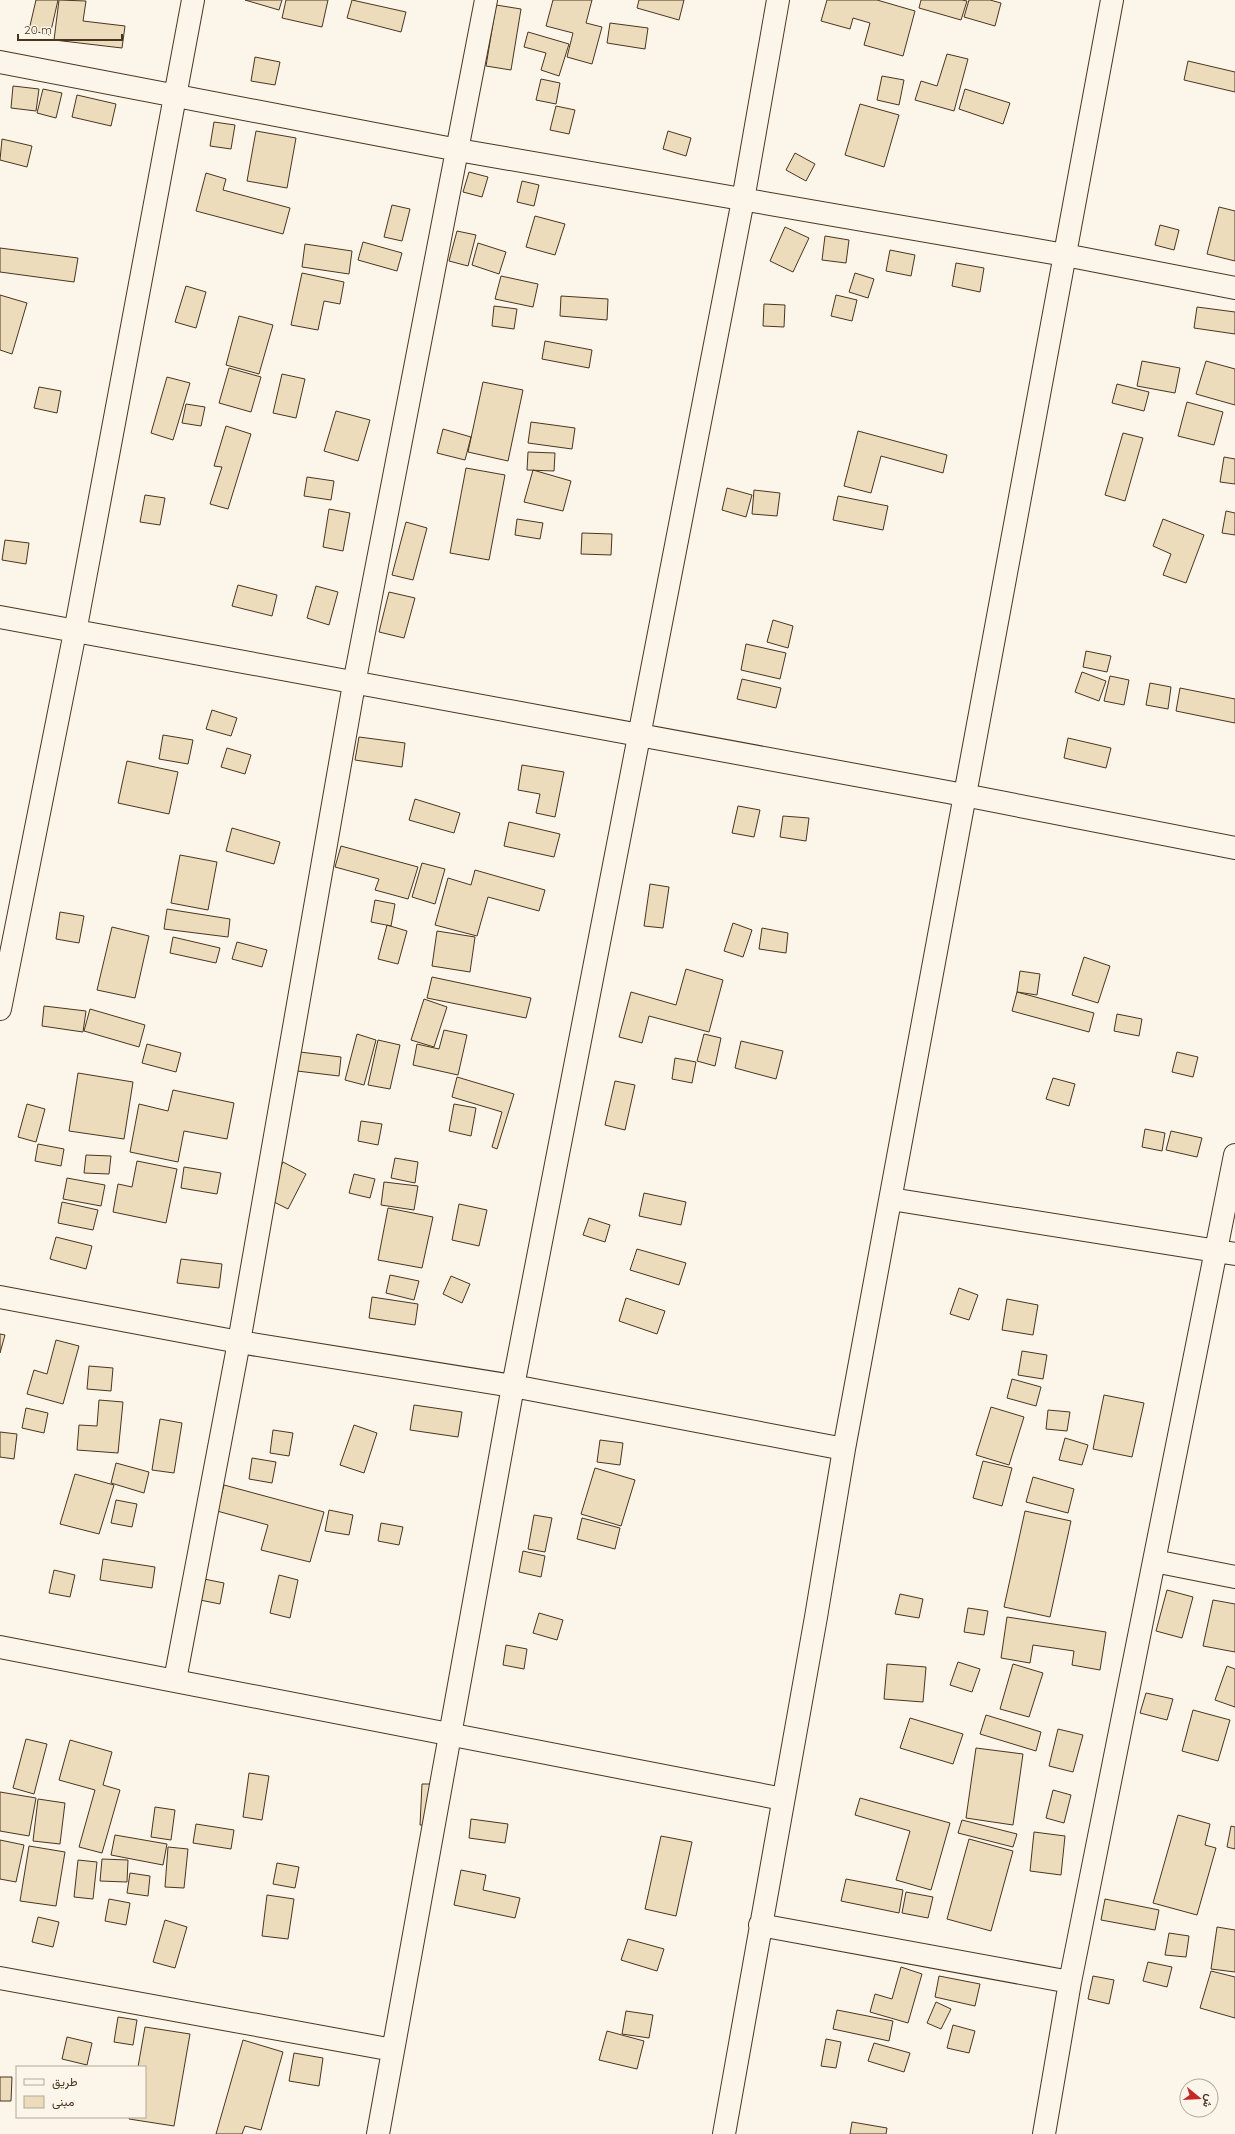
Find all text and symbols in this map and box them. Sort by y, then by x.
scale bar [18,16,122,42]
text: 20 m [24,22,52,37]
legend [16,2066,146,2118]
text: طريق [52,2074,78,2090]
north arrow [1179,2078,1219,2118]
text: ش [1200,2093,1217,2110]
text: مبنى [52,2094,74,2110]

